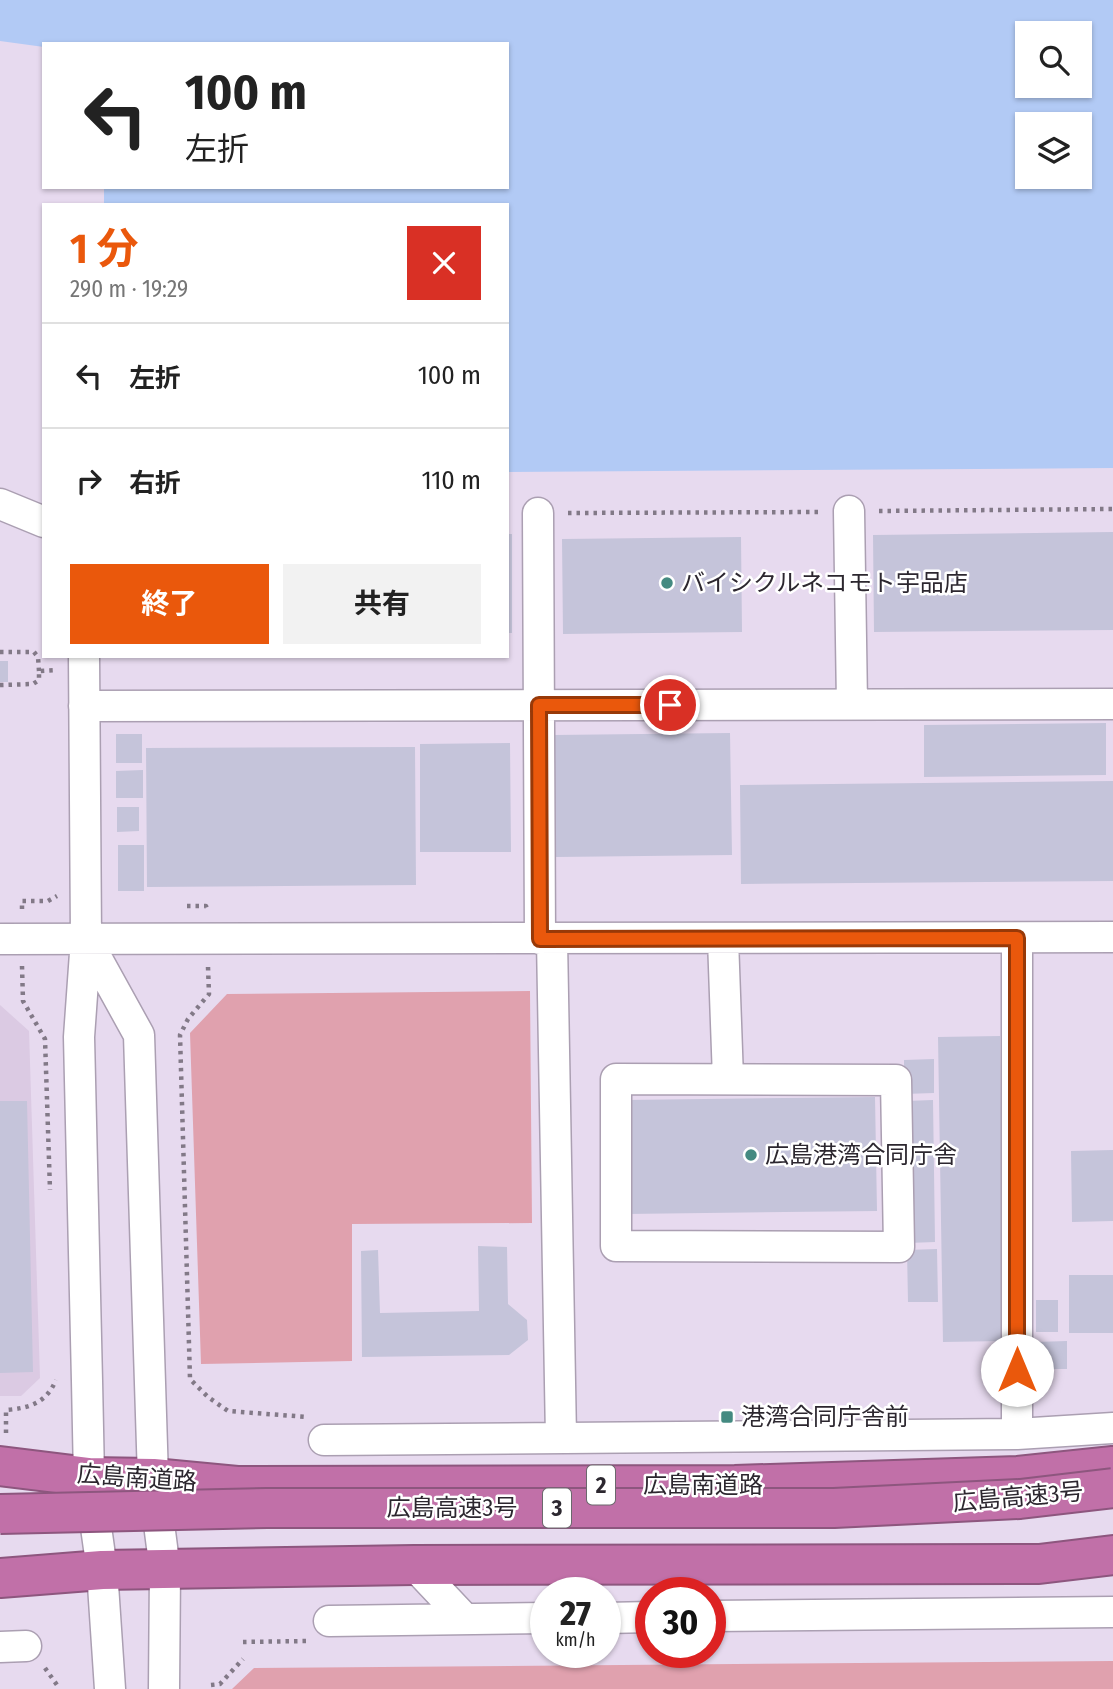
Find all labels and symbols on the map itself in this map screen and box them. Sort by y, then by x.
place label: バイシクルネコモト宇品店 [681,569,968,597]
marker: バイシクルネコモト宇品店 [659,575,675,591]
pin [640,675,700,735]
place label: 広島港湾合同庁舎 [765,1141,957,1169]
marker: 広島港湾合同庁舎 [743,1147,759,1163]
position arrow [980,1333,1054,1407]
place label: 港湾合同庁舎前 [741,1403,909,1431]
marker: 港湾合同庁舎前 [719,1409,735,1425]
street label: 広島南道路 [76,1460,198,1496]
road number: 2 [587,1466,615,1504]
street label: 広島南道路 [643,1471,763,1499]
street label: 広島高速3号 [952,1477,1084,1517]
road number: 3 [543,1488,571,1527]
street label: 広島高速3号 [387,1494,517,1522]
speed limit sign: 30 [635,1577,726,1668]

